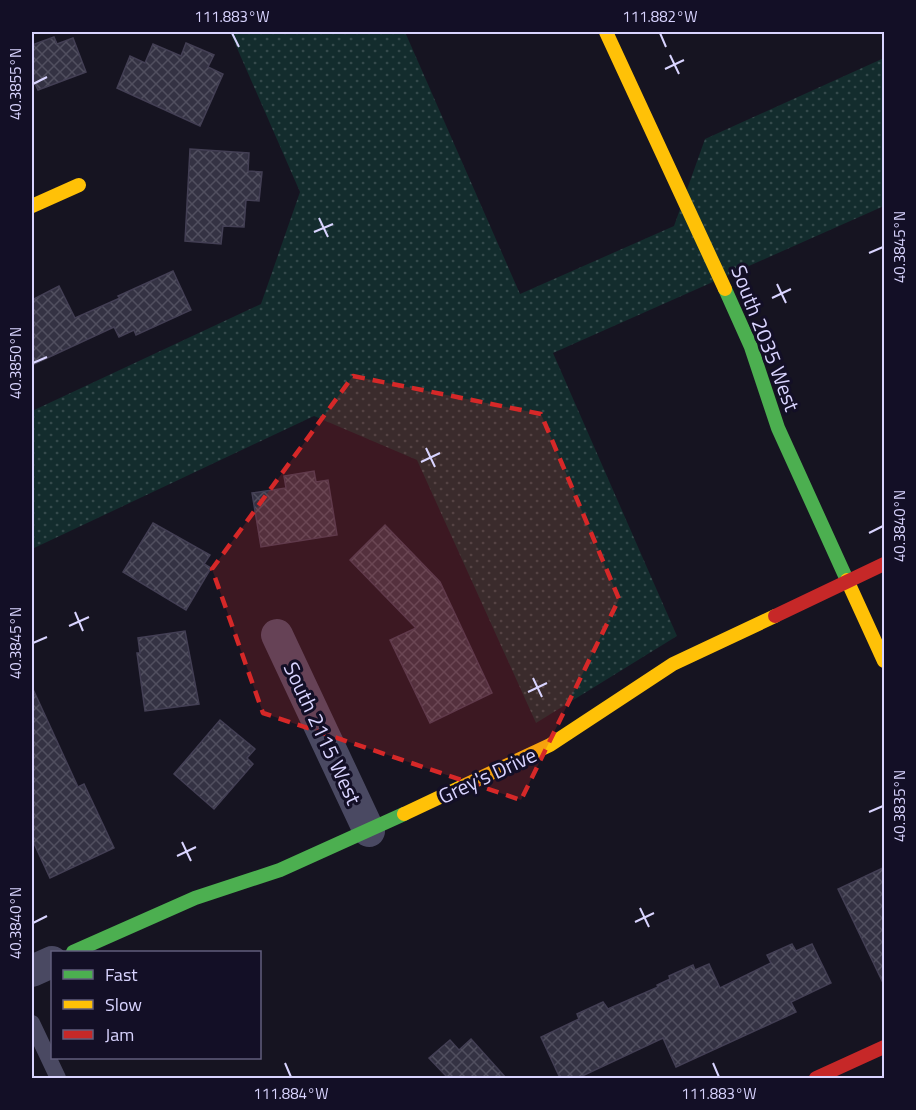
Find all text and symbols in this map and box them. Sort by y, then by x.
text: 111.883°W [194,5,270,28]
text: 111.882°W [622,5,698,28]
text: 40.3855°N [4,48,27,120]
text: 40.3845°N [888,211,911,283]
street label: South 2035 West [723,260,809,416]
text: 40.3850°N [4,327,27,399]
text: 40.3840°N [888,490,911,562]
text: 40.3845°N [4,607,27,679]
street label: South 2115 West [276,656,370,810]
street label: Grey's Drive [433,738,541,812]
text: 40.3835°N [888,770,911,842]
text: 40.3840°N [4,887,27,959]
legend [51,951,261,1059]
text: Fast [105,961,138,988]
text: Slow [105,991,142,1018]
text: Jam [105,1021,134,1048]
text: 111.884°W [253,1082,329,1105]
text: 111.883°W [681,1082,757,1105]

